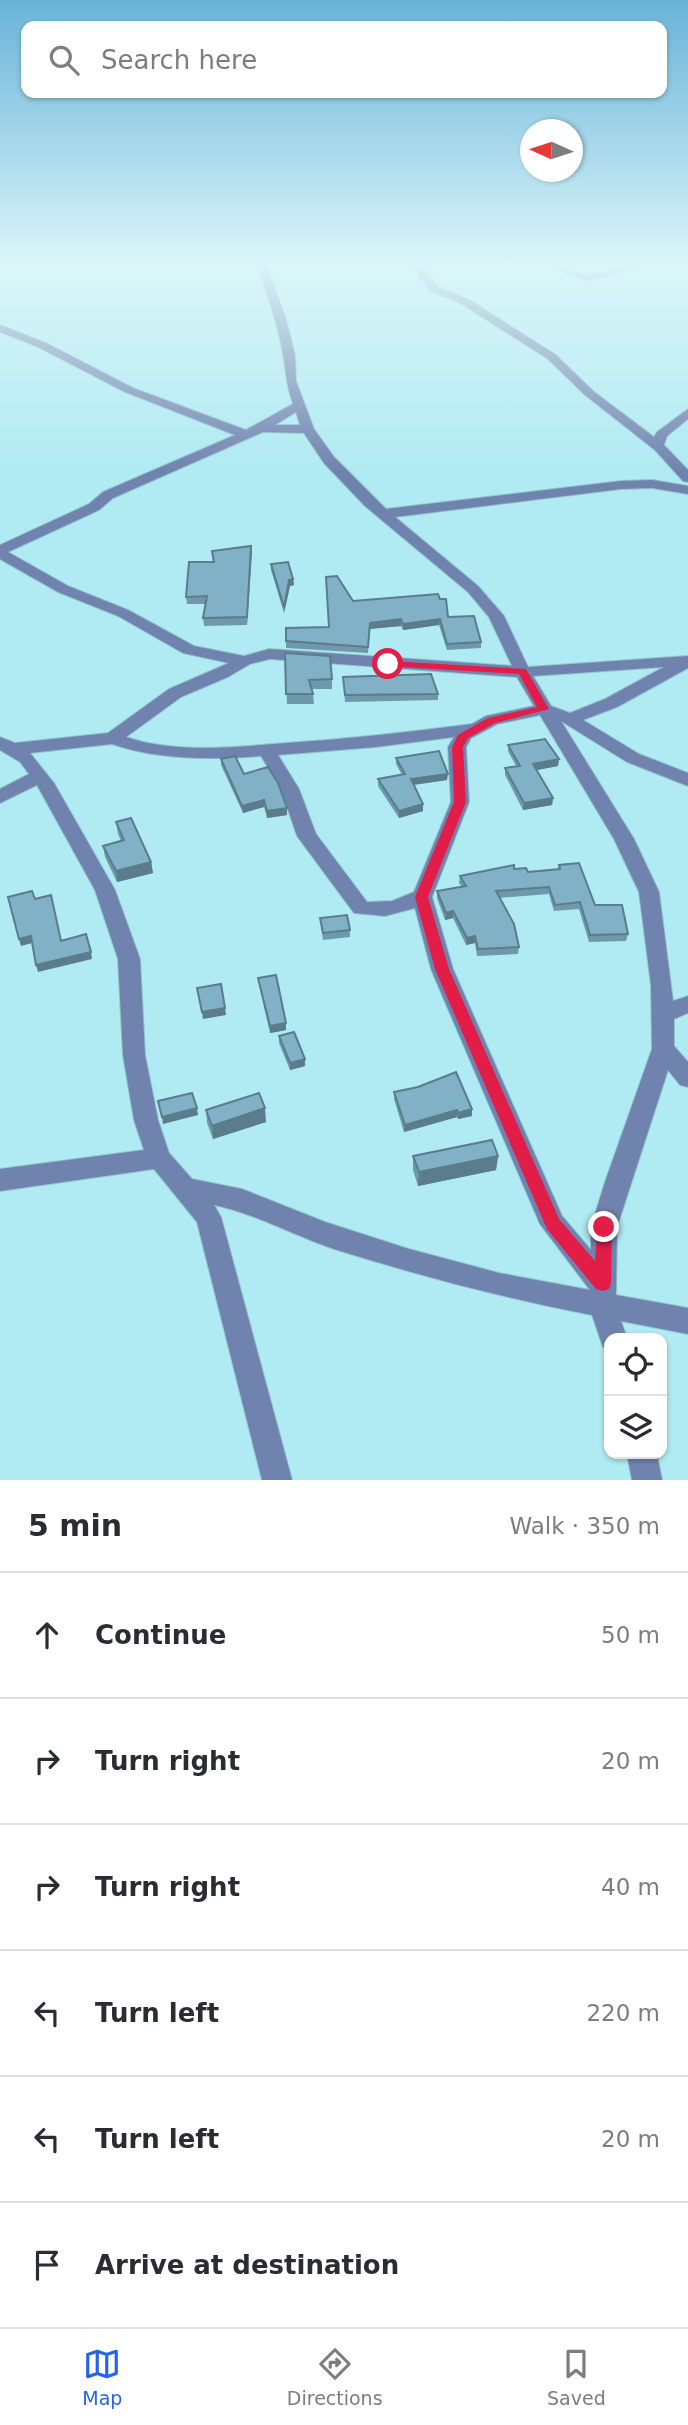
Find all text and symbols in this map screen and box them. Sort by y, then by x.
search box [21,21,667,98]
icon: search [45,41,83,79]
text: Search here [101,45,257,75]
north arrow [520,119,583,182]
route start [372,648,403,679]
route end [588,1211,619,1242]
map controls [604,1333,667,1459]
button: locate [604,1333,667,1396]
button: layers [604,1396,667,1459]
text: 5 min [28,1508,122,1543]
text: Walk · 350 m [509,1513,660,1539]
icon: ahead [28,1616,66,1654]
text: Continue [95,1620,226,1650]
text: 50 m [601,1622,660,1648]
icon: right [28,1742,66,1780]
text: Turn right [95,1746,240,1776]
text: 20 m [601,1748,660,1774]
icon: right [28,1868,66,1906]
text: Turn right [95,1872,240,1902]
text: 40 m [601,1874,660,1900]
icon: left [28,1994,66,2032]
text: Turn left [95,1998,219,2028]
text: 220 m [586,2000,660,2026]
icon: left [28,2120,66,2158]
text: Turn left [95,2124,219,2154]
text: 20 m [601,2126,660,2152]
icon: arrive [28,2246,66,2284]
text: Arrive at destination [95,2250,399,2280]
tab: Map [82,2345,122,2409]
tab: Directions [287,2345,383,2409]
tab: Saved [547,2345,606,2409]

